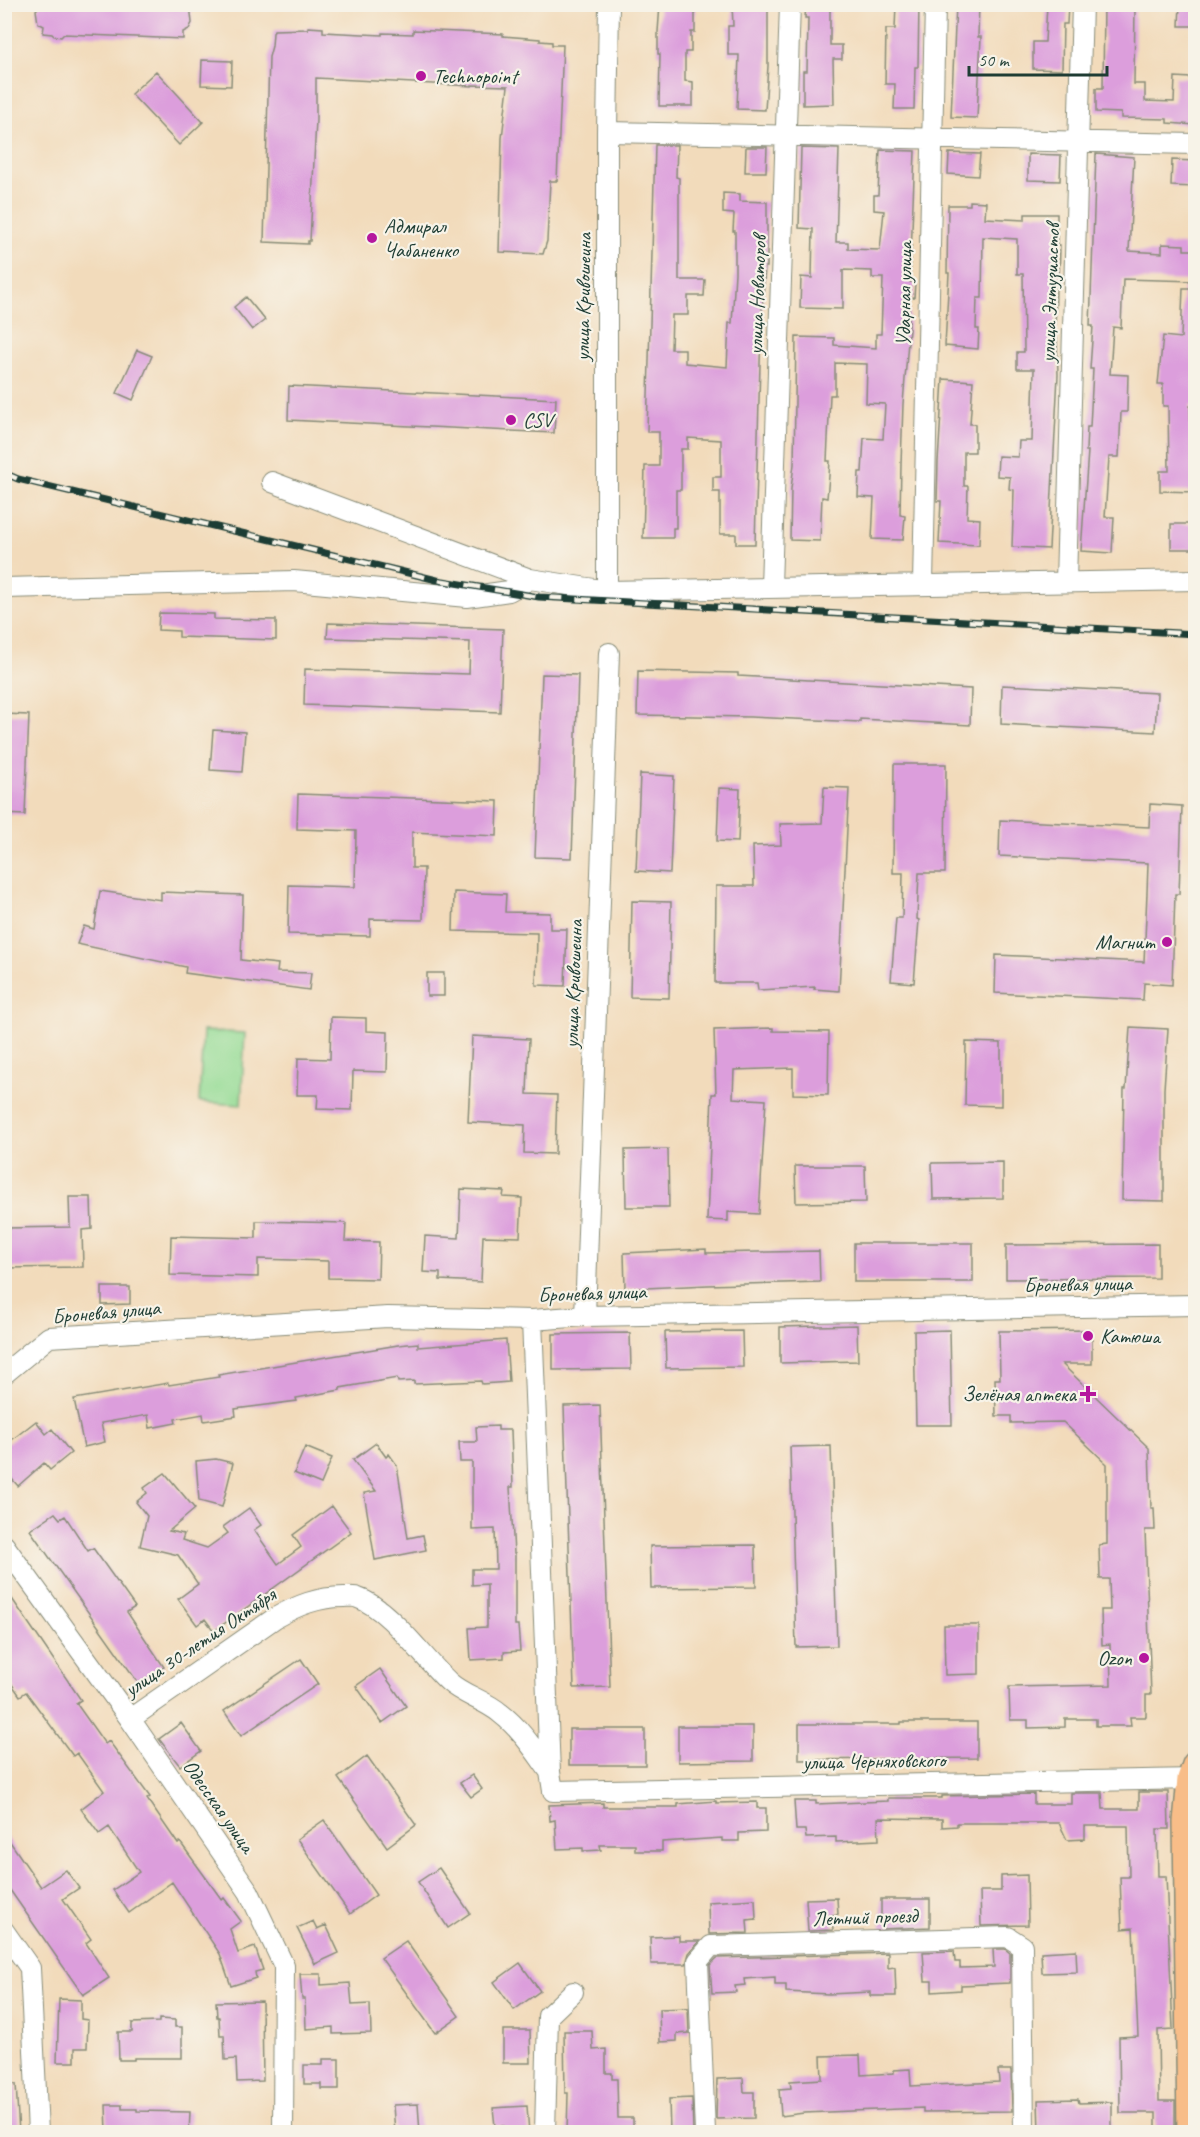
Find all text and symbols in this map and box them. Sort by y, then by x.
scale bar [969,39,1107,77]
text: 50 m [978,49,1011,71]
place label: Technopoint [433,63,520,89]
marker: Technopoint [414,69,428,83]
place label: Адмирал Чабаненко [384,213,460,263]
street label: улица Энтузиастов [1035,219,1066,365]
street label: улица Новаторов [742,230,772,357]
marker: Адмирал Чабаненко [365,231,379,245]
street label: улица Кривошеина [569,231,597,363]
street label: Ударная улица [890,239,918,347]
place label: CSV [523,407,556,433]
marker: CSV [504,413,518,427]
street label: улица Кривошеина [558,918,588,1051]
place label: Магнит [1095,929,1156,955]
marker: Магнит [1160,935,1174,949]
street label: Броневая улица [1024,1270,1134,1298]
street label: Броневая улица [537,1278,648,1308]
street label: Броневая улица [51,1294,163,1330]
place label: Катюша [1100,1323,1162,1349]
marker: Катюша [1081,1329,1095,1343]
place label: Зелёная аптека [962,1381,1078,1407]
marker: Зелёная аптека [1081,1387,1095,1401]
street label: улица 30-летия Октября [118,1581,282,1703]
place label: Ozon [1097,1645,1133,1671]
marker: Ozon [1137,1651,1151,1665]
street label: улица Черняховского [800,1747,948,1775]
street label: Одесская улица [177,1754,262,1860]
street label: Летний проезд [812,1902,921,1932]

